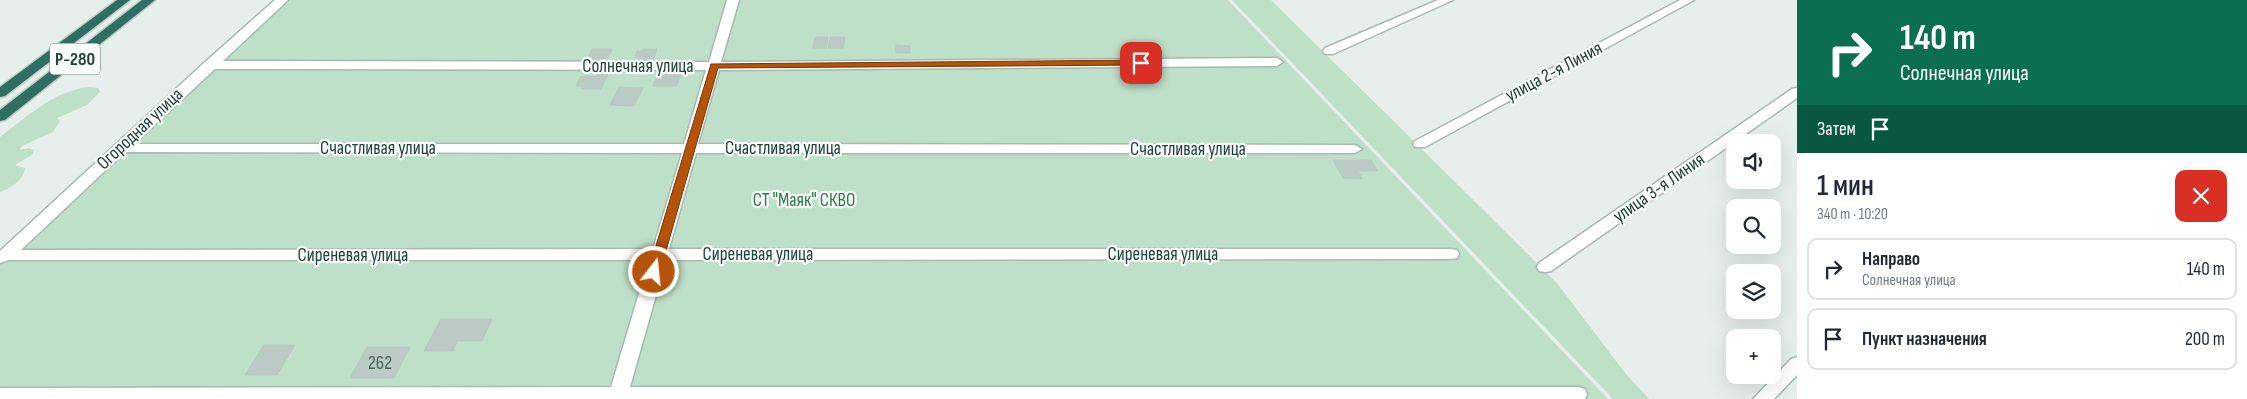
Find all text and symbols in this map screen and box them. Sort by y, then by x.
text: 140 m [1900,17,1976,60]
icon: right [1817,20,1882,85]
street label: улица 2-я Линия [1502,37,1606,107]
pin [1120,42,1162,84]
road number: Р-280 [50,44,100,74]
icon: arrive [1127,49,1155,77]
street label: Солнечная улица [582,55,694,78]
text: Солнечная улица [1900,60,2029,87]
street label: Огородная улица [92,83,188,175]
icon: arrive [1866,115,1894,143]
text: Затем [1817,118,1856,141]
map controls [1726,134,1781,384]
button: sound [1726,134,1781,189]
street label: Счастливая улица [320,137,436,160]
street label: Счастливая улица [725,137,841,160]
street label: Счастливая улица [1130,138,1246,161]
street label: улица 3-я Линия [1609,148,1709,228]
text: 1 мин [1817,168,1874,204]
button: close [2175,170,2227,222]
park label: СТ "Маяк" СКВО [753,189,855,212]
button: search [1726,199,1781,254]
text: 340 m · 10:20 [1817,205,1888,224]
street label: Сиреневая улица [703,243,813,266]
street label: Сиреневая улица [1108,243,1218,266]
street label: Сиреневая улица [298,244,408,267]
position arrow [627,245,679,297]
text: Направо [1862,248,1920,271]
icon: right [1819,255,1847,283]
text: 140 m [2187,258,2225,281]
button: layers [1726,264,1781,319]
text: Солнечная улица [1862,271,1956,290]
icon: arrive [1819,325,1847,353]
text: Пункт назначения [1862,328,1987,351]
text: 200 m [2185,328,2225,351]
button: + [1726,329,1781,384]
house number: 262 [368,352,392,375]

